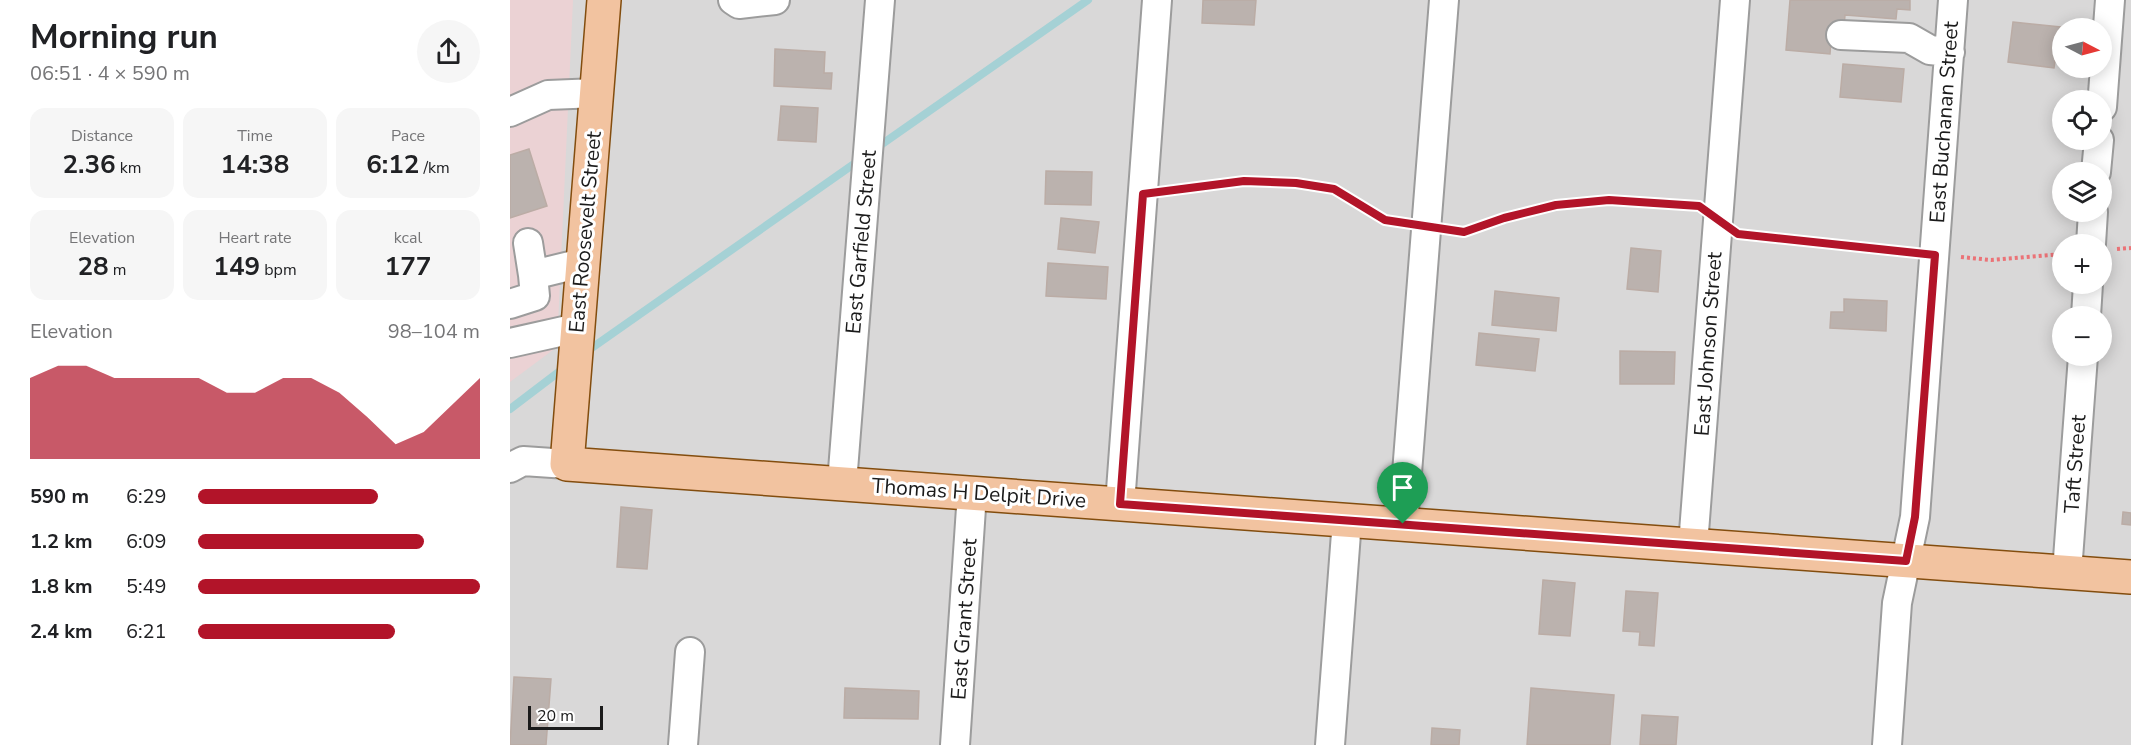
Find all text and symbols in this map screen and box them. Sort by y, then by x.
text: Morning run [30,15,218,60]
north arrow [2052,18,2112,78]
map controls [2052,18,2112,366]
street label: East Buchanan Street [1923,19,1965,224]
button: share [417,20,480,83]
text: 06:51 · 4 × 590 m [30,60,190,87]
button: locate [2052,90,2112,150]
text: Distance [71,125,133,147]
text: Time [237,125,273,147]
text: Pace [391,125,425,147]
street label: East Roosevelt Street [562,129,608,334]
text: 2.36 [62,147,116,182]
text: 14:38 [221,147,289,182]
text: 6:12 [366,147,419,182]
street label: East Garfield Street [839,148,883,335]
text: km [116,157,142,179]
text: /km [419,157,450,179]
button: layers [2052,162,2112,222]
text: Elevation [69,227,135,249]
text: Heart rate [218,227,292,249]
text: kcal [394,227,422,249]
button: + [2052,234,2112,294]
text: 28 [77,249,109,284]
text: 149 [213,249,260,284]
text: 177 [385,249,431,284]
street label: East Johnson Street [1688,250,1728,437]
text: m [109,259,127,281]
text: bpm [260,259,297,281]
button: − [2052,306,2112,366]
text: Elevation [30,318,113,345]
text: 98–104 m [388,318,480,345]
street label: Taft Street [2058,413,2092,514]
pin [1377,462,1428,524]
icon: arrive [1386,471,1419,504]
street label: Thomas H Delpit Drive [871,472,1087,514]
text: 590 m [30,483,89,510]
text: 6:29 [126,483,167,510]
text: 1.2 km [30,528,93,555]
text: 6:09 [126,528,167,555]
street label: East Grant Street [944,537,984,701]
text: 1.8 km [30,573,93,600]
text: 5:49 [126,573,167,600]
text: 2.4 km [30,618,93,645]
text: 6:21 [126,618,167,645]
scale bar [528,703,603,730]
text: 20 m [537,705,574,727]

